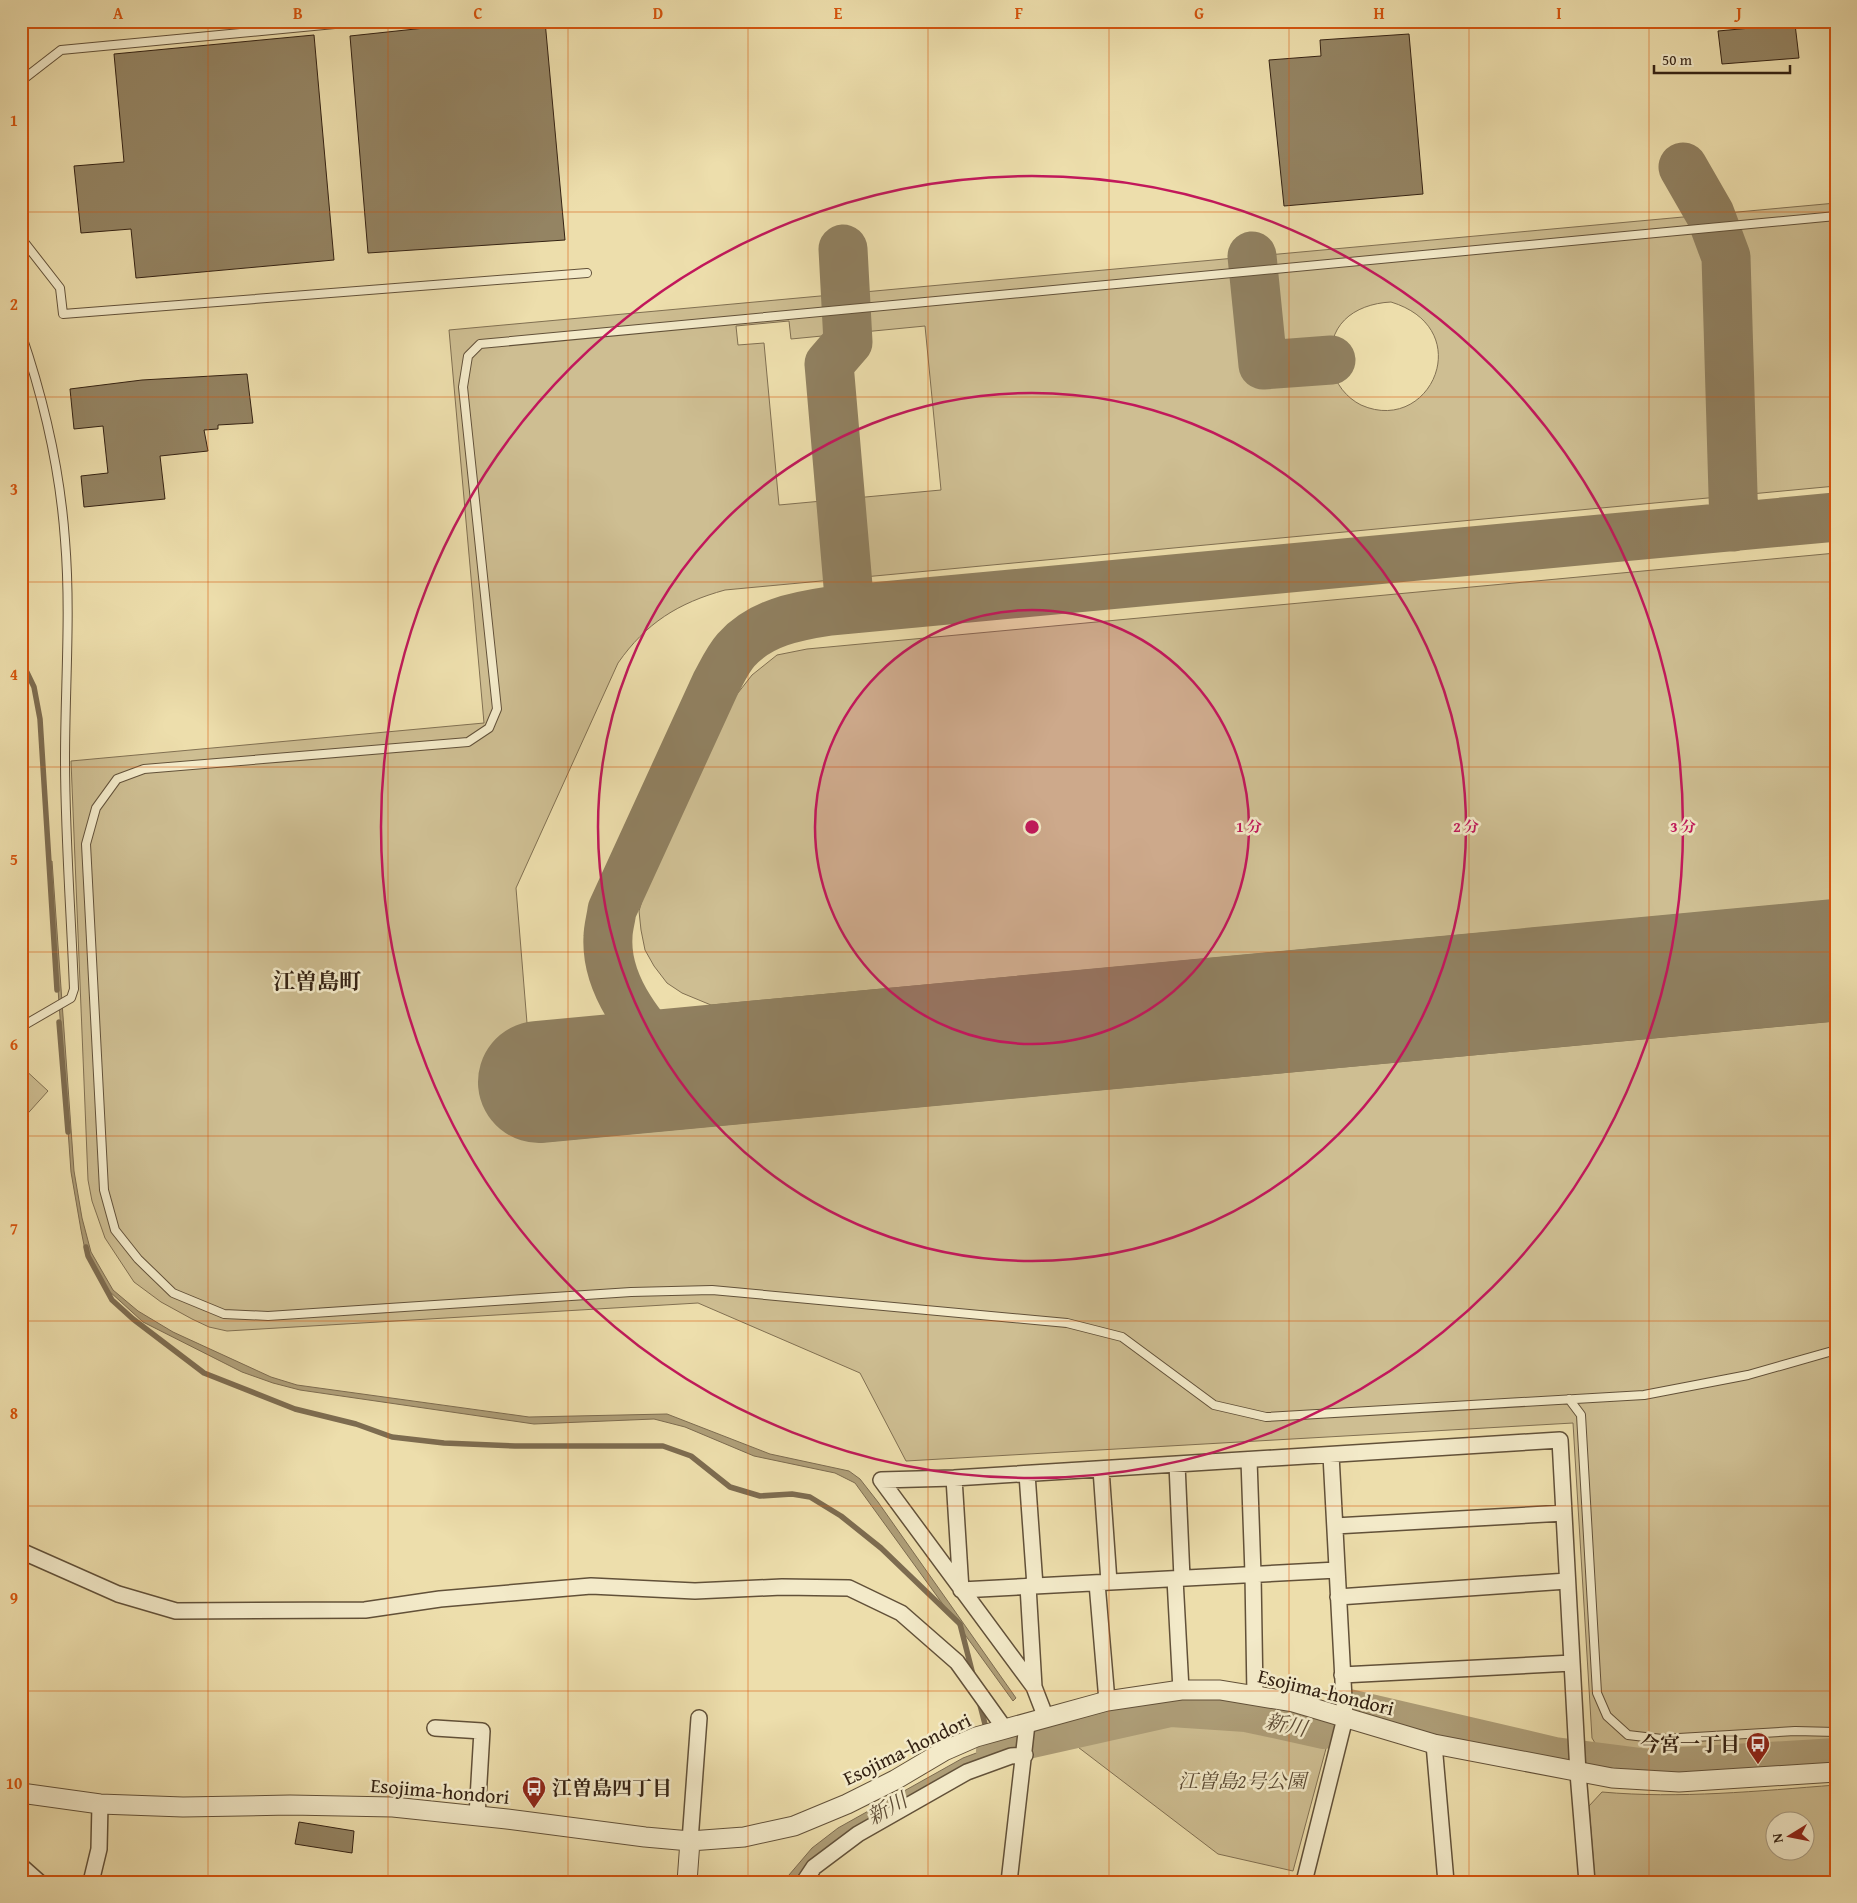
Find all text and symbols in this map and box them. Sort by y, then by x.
text: A [113,1,124,25]
text: B [293,1,303,25]
text: C [473,1,483,25]
text: D [653,1,663,25]
text: E [834,1,843,25]
text: F [1015,1,1023,25]
text: G [1194,1,1204,25]
text: H [1373,1,1385,25]
text: I [1556,1,1562,25]
text: J [1733,1,1742,25]
scale bar [1654,42,1791,74]
text: 50 m [1662,49,1693,70]
text: 1 [10,108,18,132]
text: 2 [10,292,18,316]
text: 3 [10,477,18,501]
text: 4 [10,662,18,686]
text: 1 分 [1236,816,1262,837]
text: 2 分 [1453,816,1479,837]
text: 3 分 [1670,816,1696,837]
centre of rings [1023,818,1041,836]
text: 5 [10,847,18,871]
district label: 江曽島町 [273,965,361,997]
text: 6 [10,1032,18,1056]
text: 7 [10,1216,18,1240]
text: 8 [10,1401,18,1425]
text: 9 [10,1586,18,1610]
street label: Esojima-hondori [1255,1661,1398,1723]
street label: Esojima-hondori [838,1705,976,1792]
water label: 新川 [1262,1705,1312,1744]
place label: 今宮一丁目 [1640,1729,1740,1758]
bus stop icon: 今宮一丁目 [1745,1731,1771,1765]
park label: 江曽島2号公園 [1178,1766,1309,1795]
street label: Esojima-hondori [369,1770,511,1811]
text: 10 [6,1771,22,1795]
place label: 江曽島四丁目 [552,1773,672,1802]
bus stop icon: 江曽島四丁目 [521,1775,547,1809]
water label: 新川 [861,1784,914,1832]
north arrow [1764,1810,1814,1860]
text: N [1766,1831,1788,1845]

